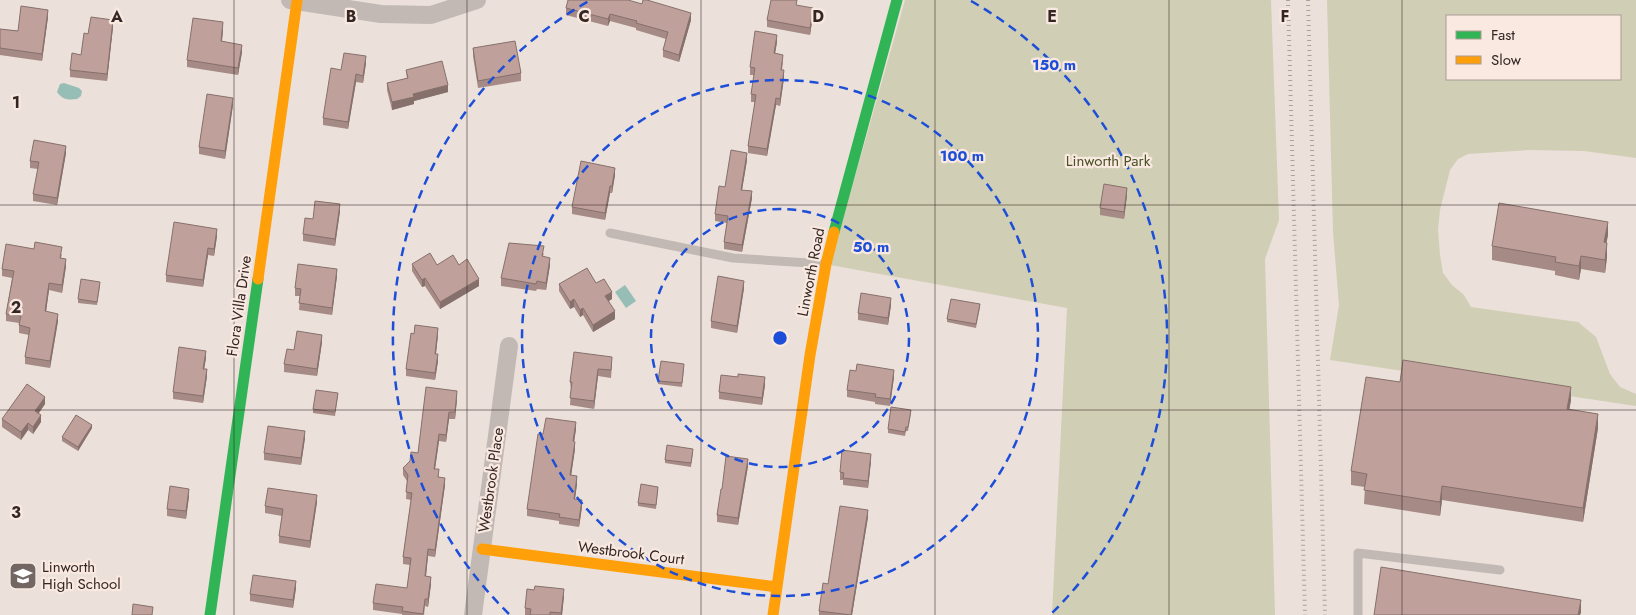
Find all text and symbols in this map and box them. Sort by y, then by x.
text: A [110,5,123,28]
text: B [346,5,356,28]
text: C [578,5,590,28]
text: D [812,5,824,28]
text: E [1047,5,1057,28]
text: F [1281,5,1289,28]
legend [1446,15,1621,80]
text: Fast [1491,24,1515,46]
text: Slow [1491,49,1522,71]
text: 150 m [1032,54,1076,76]
text: 1 [12,91,20,114]
text: 100 m [940,145,984,167]
park label: Linworth Park [1066,150,1151,172]
street label: Linworth Road [792,226,830,318]
text: 50 m [853,236,889,258]
street label: Flora Villa Drive [221,254,257,358]
text: 2 [11,296,21,319]
centre of rings [771,329,789,347]
street label: Westbrook Place [473,426,509,534]
text: 3 [11,501,21,524]
street label: Westbrook Court [577,536,686,570]
place label: Linworth High School [42,556,121,595]
school or university icon: Linworth High School [8,561,38,591]

